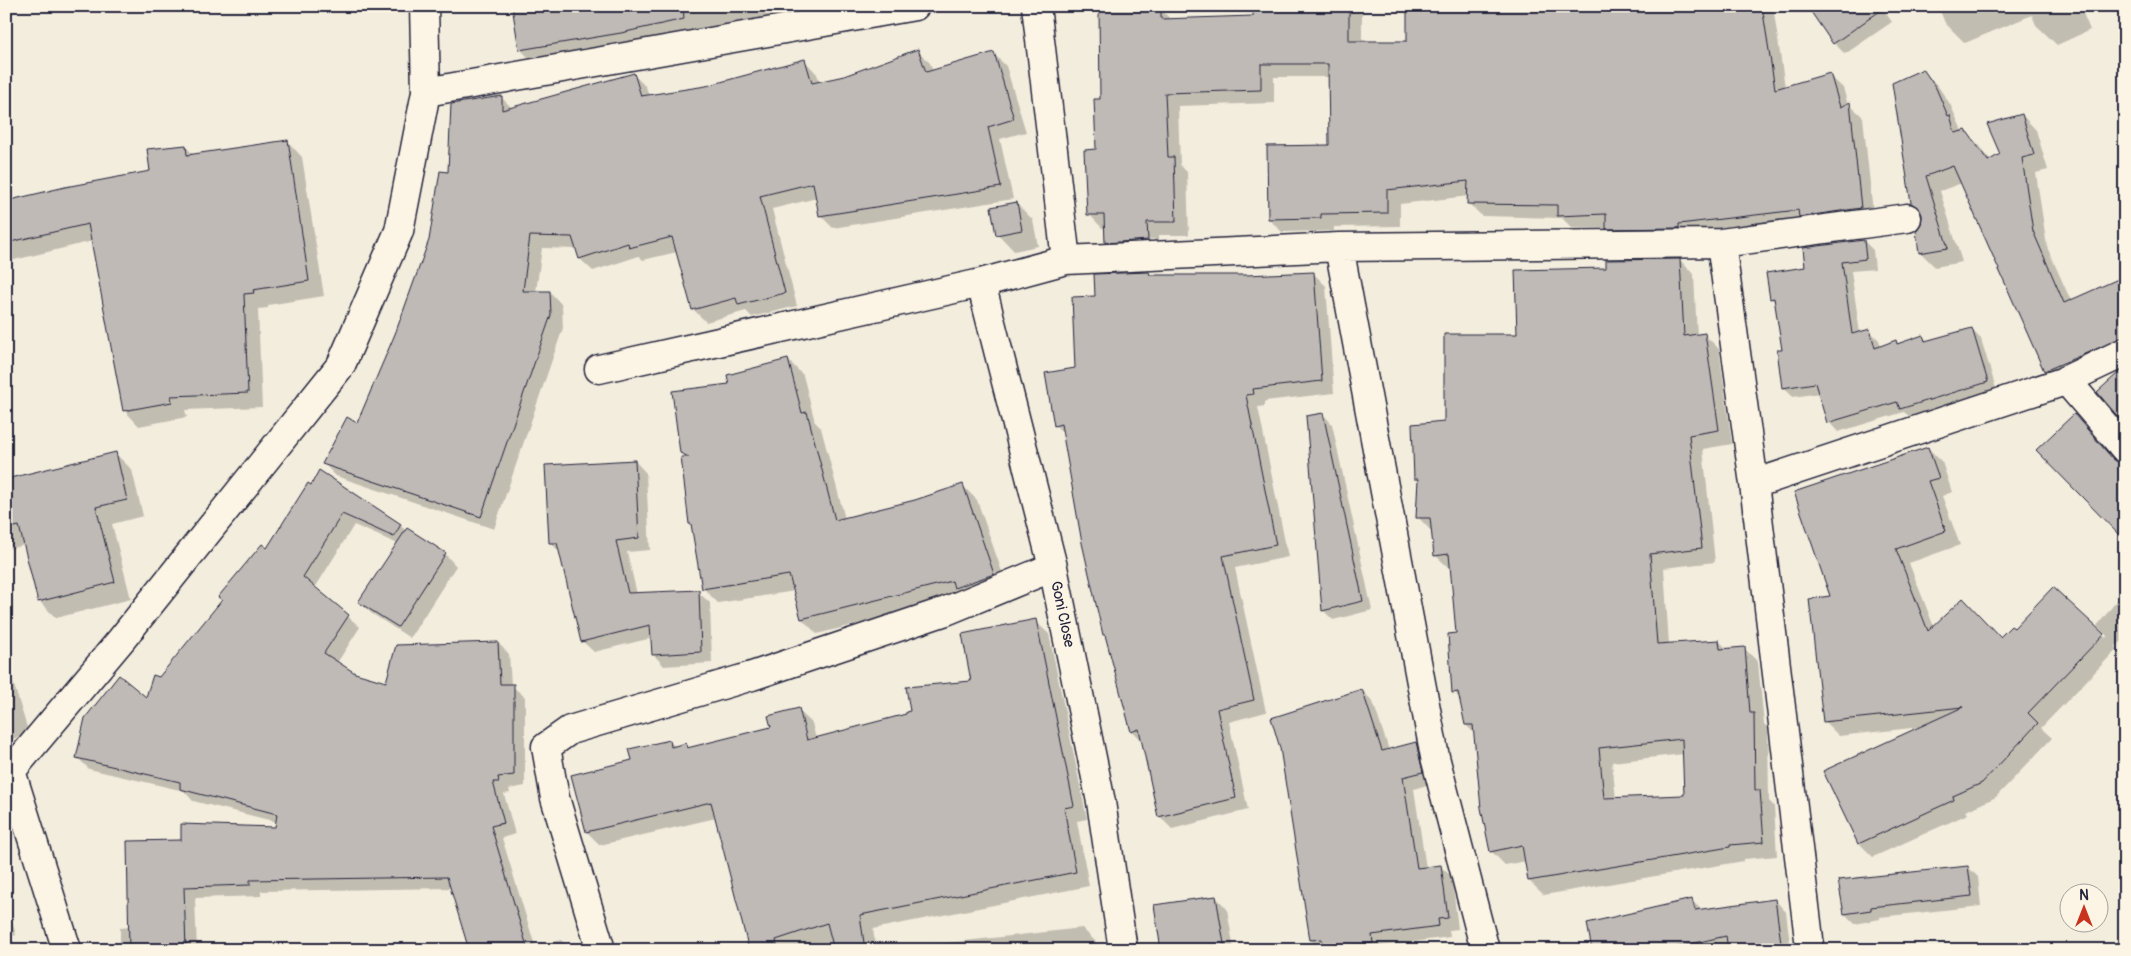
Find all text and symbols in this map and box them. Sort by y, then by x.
street label: Goni Close [1046,579,1079,650]
north arrow [2058,884,2108,934]
text: N [2079,887,2089,904]

